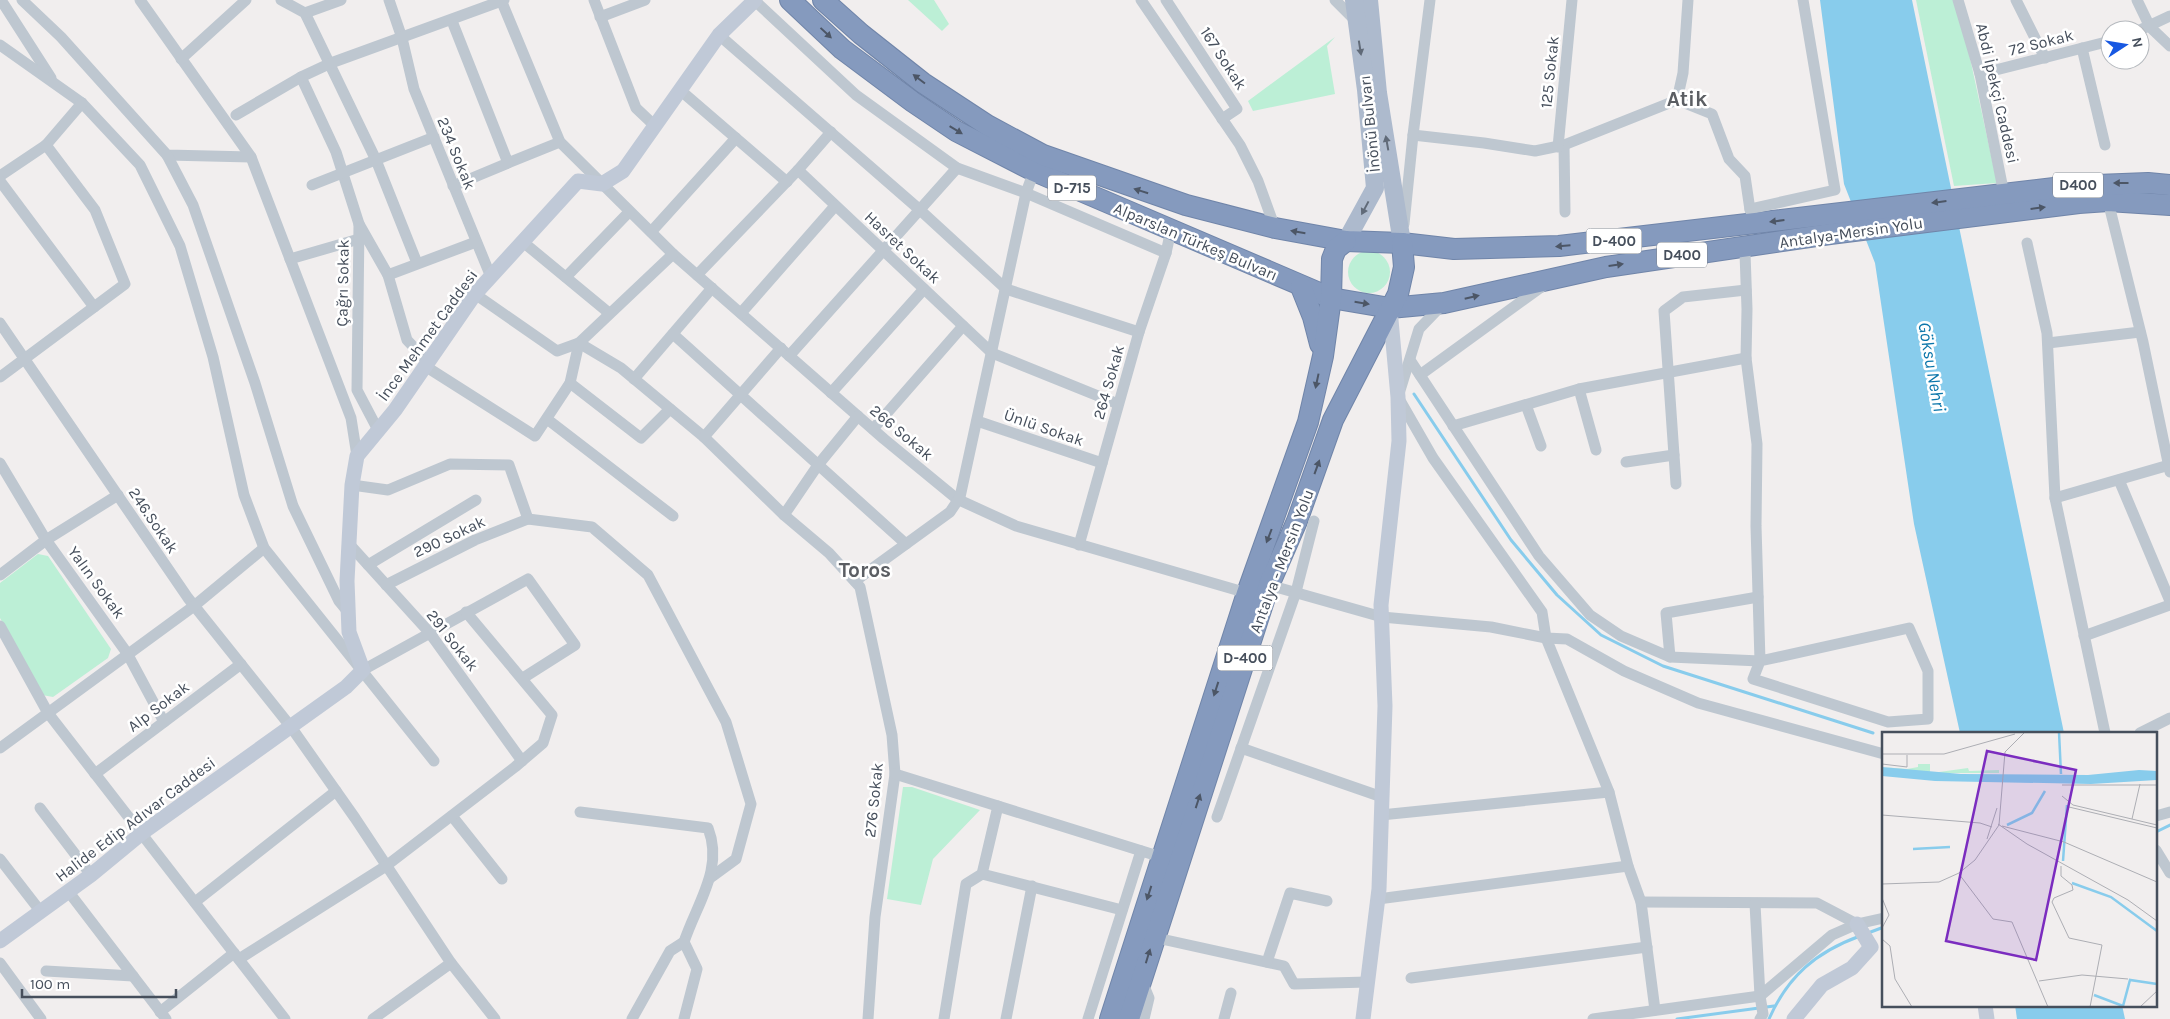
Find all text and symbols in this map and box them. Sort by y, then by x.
north arrow [2100,20,2150,70]
street label: Abdi İpekçi Caddesi [1972,21,2023,165]
street label: 167 Sokak [1196,23,1251,93]
street label: 72 Sokak [2007,25,2075,60]
one-way arrow [819,27,831,39]
street label: 125 Sokak [1536,35,1563,109]
text: N [2128,36,2147,49]
one-way arrow [1356,41,1364,57]
one-way arrow [913,74,926,85]
street label: İnönü Bulvarı [1355,74,1384,173]
district label: Atik [1667,87,1708,111]
street label: 234 Sokak [433,114,480,192]
one-way arrow [950,126,963,135]
one-way arrow [1382,135,1390,151]
road number: D400 [2053,172,2103,198]
road number: D-715 [1048,176,1096,200]
one-way arrow [2113,179,2129,187]
one-way arrow [1133,186,1148,194]
street label: Alparslan Türkeş Bulvarı [1111,198,1281,285]
one-way arrow [1930,198,1946,206]
one-way arrow [1361,200,1369,215]
one-way arrow [2030,204,2046,212]
street label: Hasret Sokak [861,207,945,287]
street label: Antalya-Mersin Yolu [1778,213,1924,252]
one-way arrow [1768,217,1784,225]
one-way arrow [1290,228,1306,236]
road number: D-400 [1586,228,1642,254]
street label: Çağrı Sokak [332,239,353,327]
one-way arrow [1555,242,1571,250]
road number: D400 [1657,242,1707,268]
one-way arrow [1608,261,1624,269]
street label: İnce Mehmet Caddesi [373,266,481,405]
one-way arrow [1465,293,1480,301]
one-way arrow [1354,300,1370,308]
water label: Göksu Nehri [1913,320,1951,414]
street label: 264 Sokak [1089,343,1128,421]
one-way arrow [1313,373,1321,389]
street label: 266 Sokak [866,400,937,464]
street label: Ünlü Sokak [1001,405,1086,450]
one-way arrow [1314,459,1321,474]
street label: 246.Sokak [125,484,183,557]
street label: Antalya - Mersin Yolu [1245,487,1318,636]
street label: 290 Sokak [410,512,488,561]
one-way arrow [1265,528,1272,543]
street label: Yalın Sokak [64,542,129,622]
district label: Toros [839,558,891,582]
street label: 291 Sokak [423,606,483,675]
road number: D-400 [1218,646,1272,670]
street label: Alp Sokak [124,677,193,736]
one-way arrow [1212,682,1220,697]
inset map [1882,732,2158,1006]
street label: Halide Edip Adıvar Caddesi [52,753,219,886]
street label: 276 Sokak [860,762,887,838]
one-way arrow [1194,793,1202,808]
one-way arrow [1144,886,1152,901]
one-way arrow [1145,948,1153,963]
scale bar [22,966,176,998]
text: 100 m [30,975,70,993]

